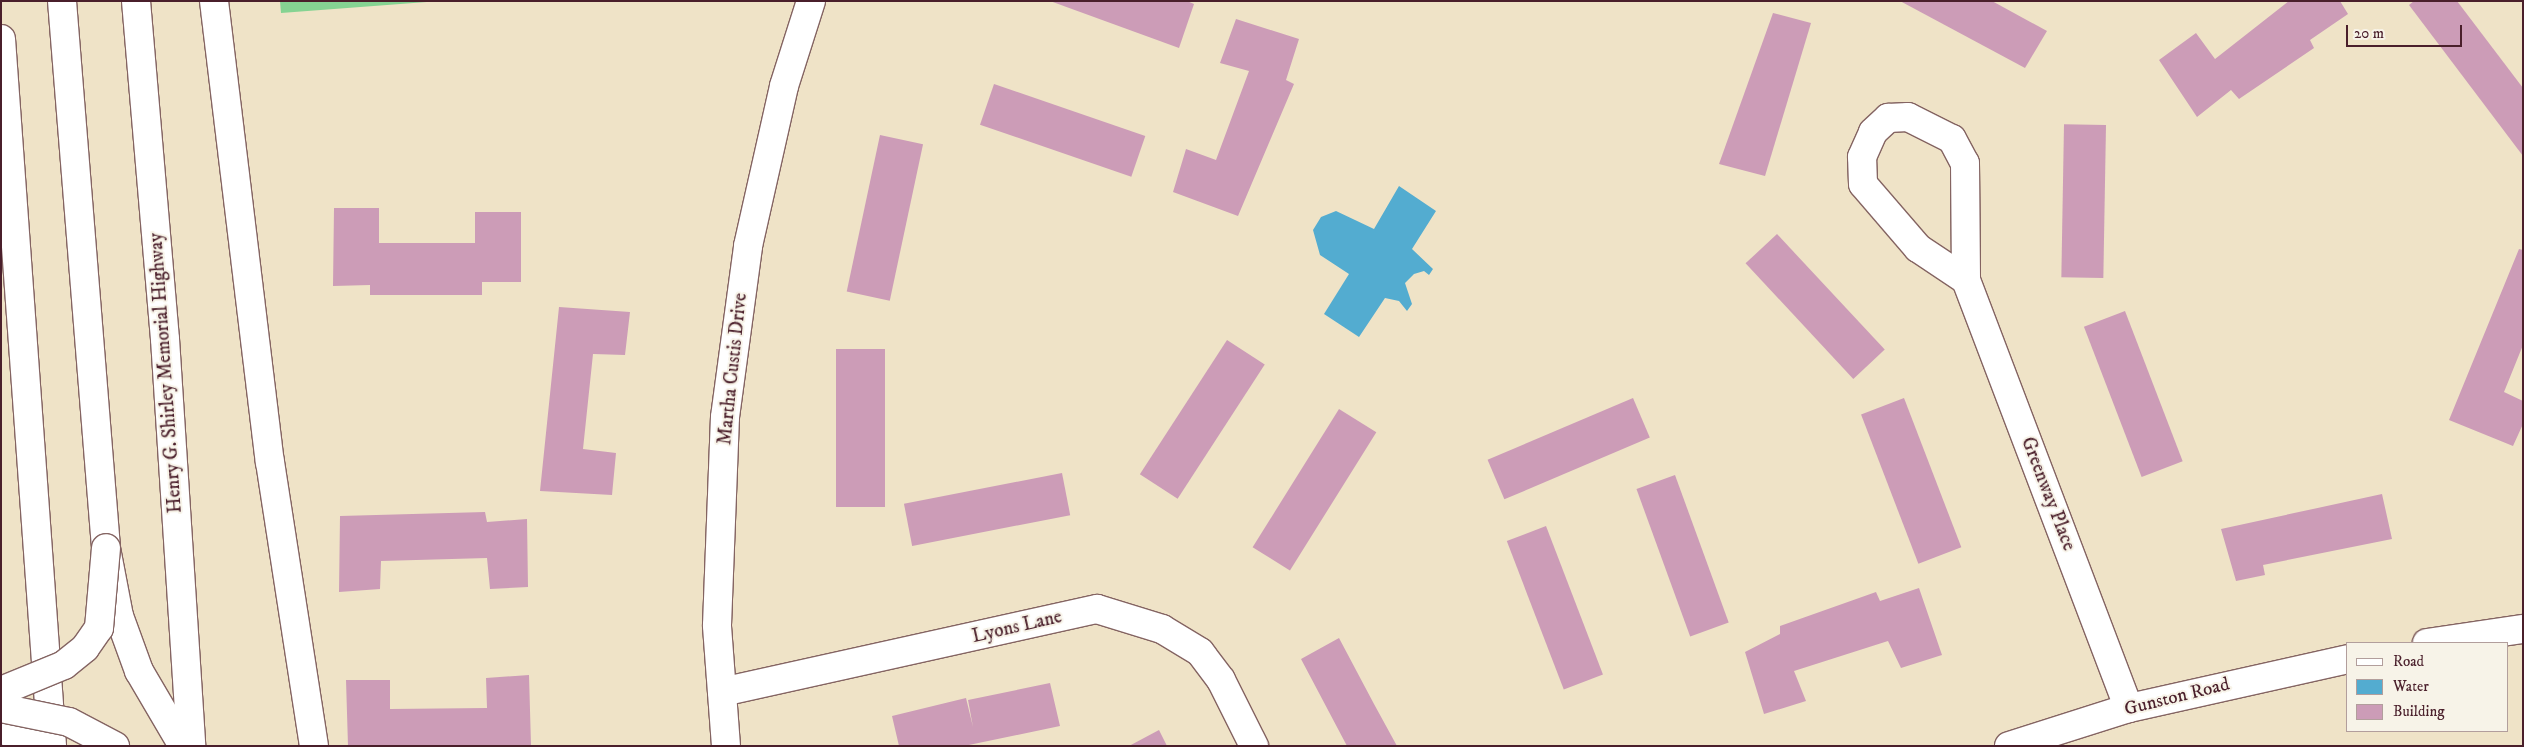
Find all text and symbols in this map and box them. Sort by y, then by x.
scale bar [2349,15,2465,47]
text: 20 m [2354,24,2384,43]
street label: Henry G. Shirley Memorial Highway [145,232,187,514]
street label: Martha Custis Drive [714,292,752,446]
street label: Greenway Place [2016,434,2080,554]
street label: Lyons Lane [970,606,1064,648]
legend [2346,642,2509,732]
text: Road [2393,652,2424,671]
street label: Gunston Road [2122,673,2232,721]
text: Water [2393,677,2429,696]
text: Building [2393,702,2445,721]

